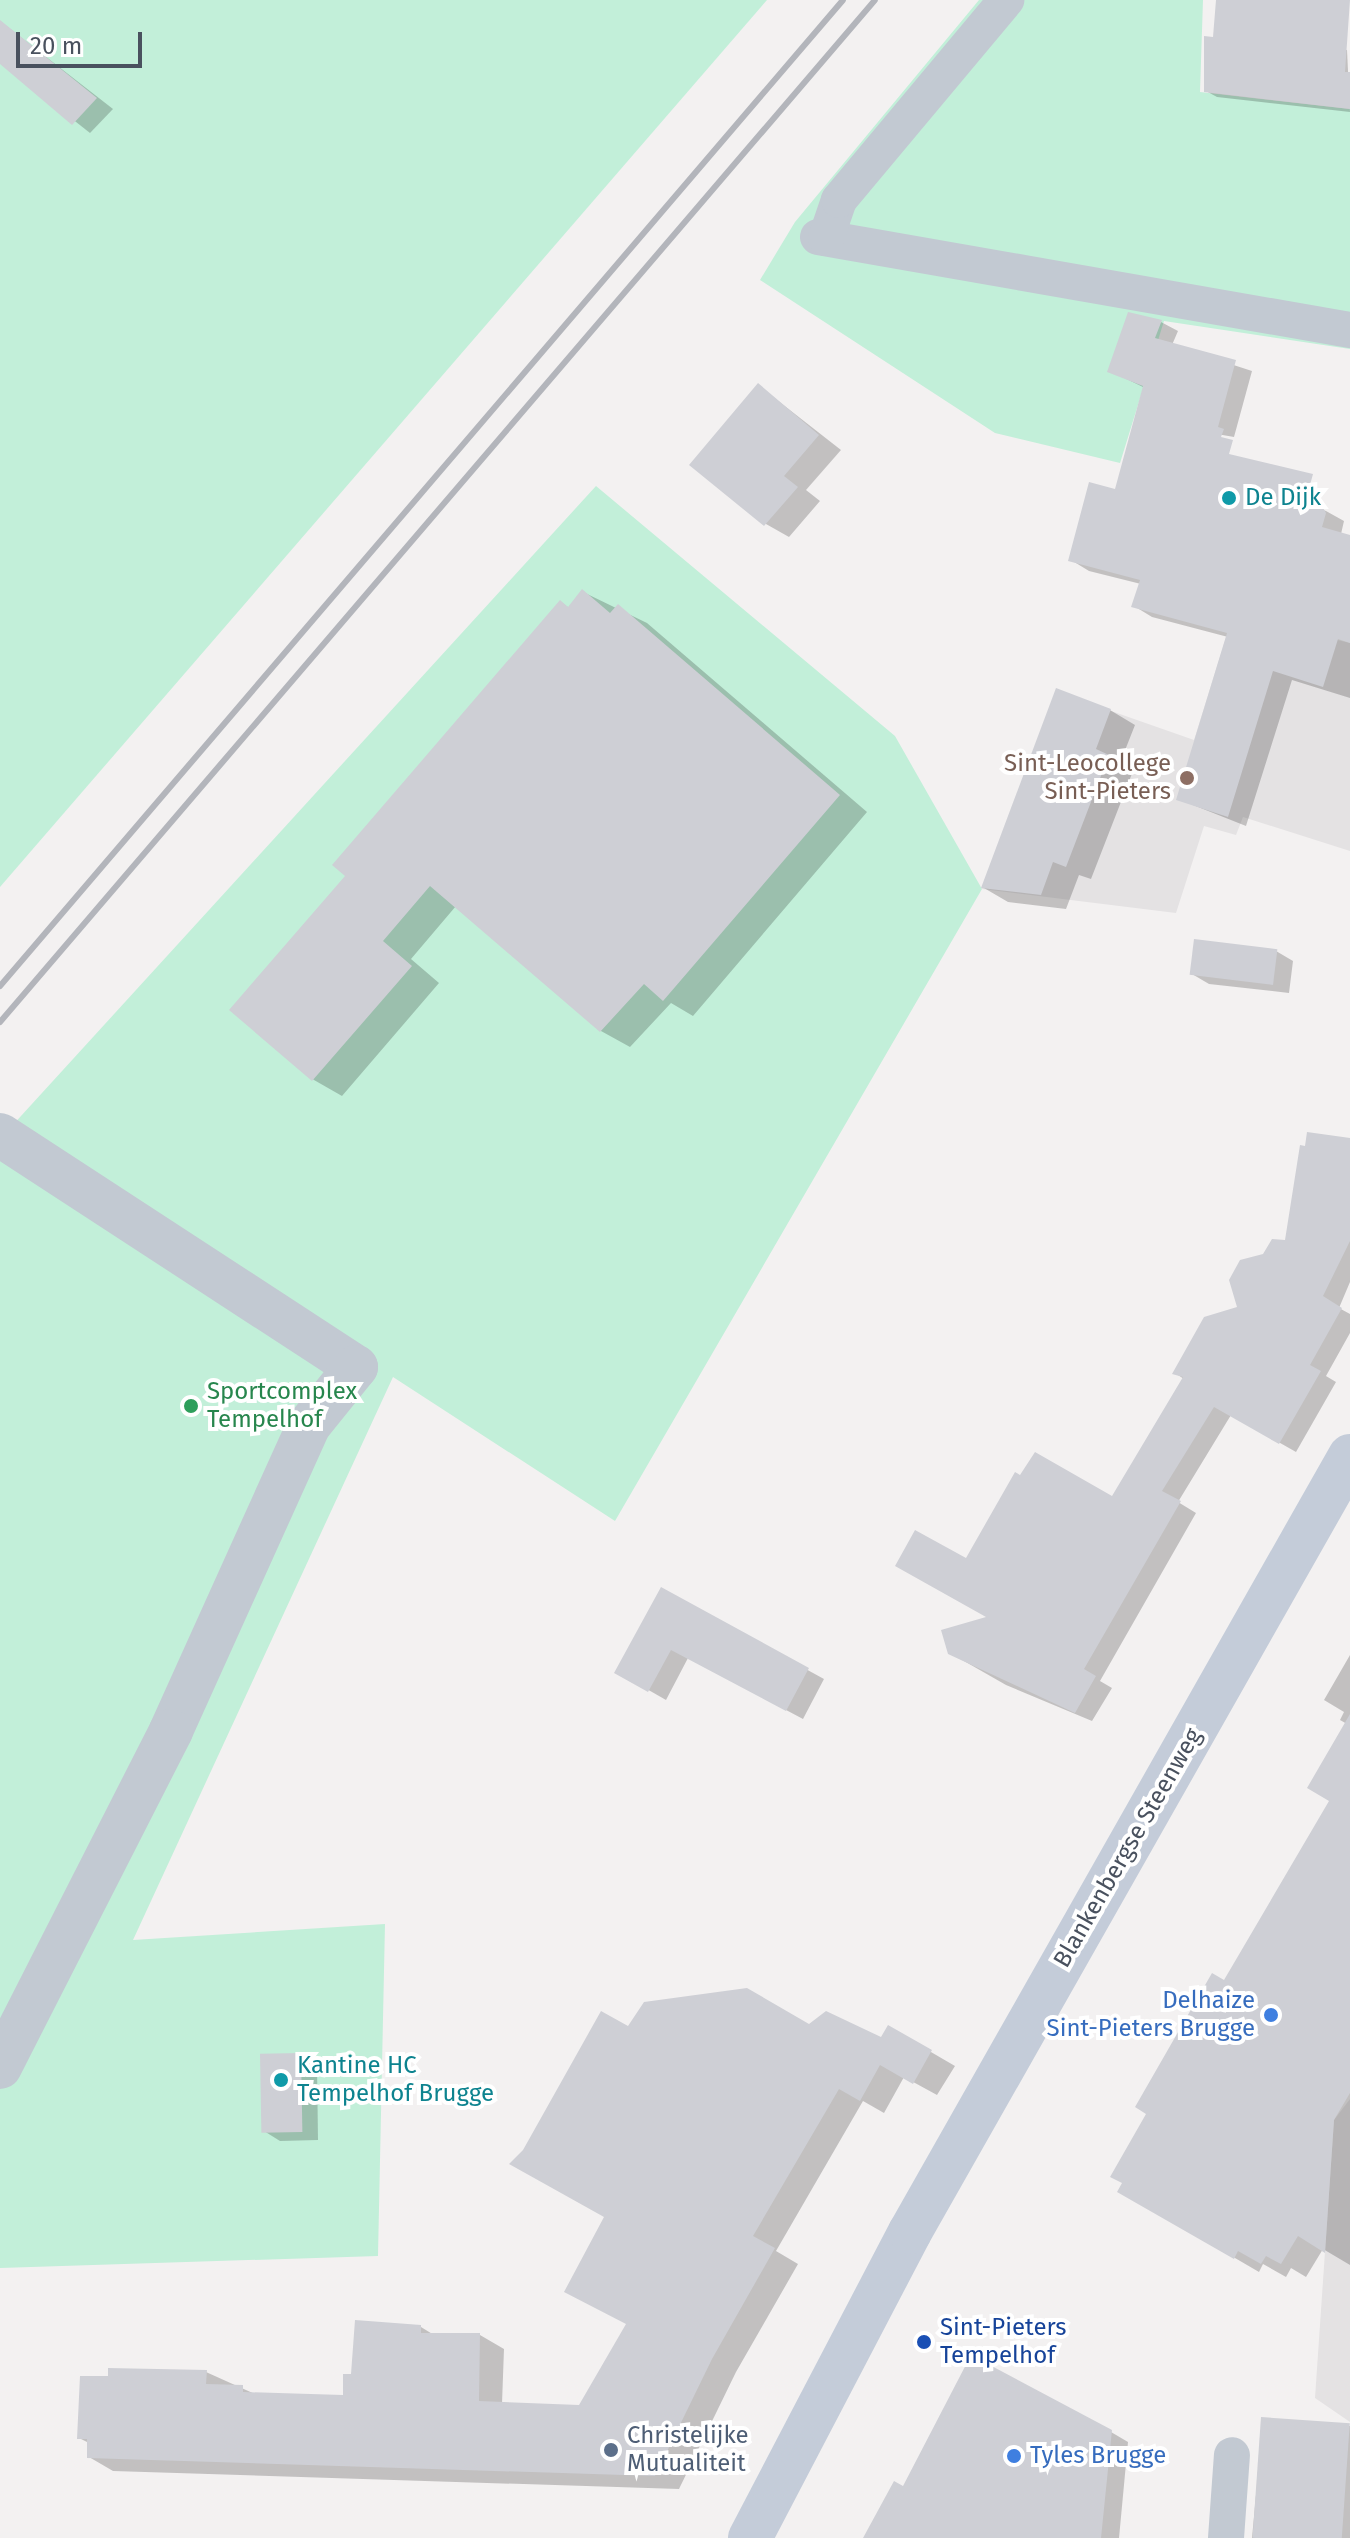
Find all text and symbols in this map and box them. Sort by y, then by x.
scale bar [20,16,146,66]
text: 20 m [30,32,82,60]
place label: De Dijk [1245,484,1321,512]
marker: De Dijk [1220,489,1238,507]
place label: Sint-Leocollege Sint-Pieters [1004,750,1171,806]
marker: Sint-Leocollege Sint-Pieters [1178,769,1196,787]
place label: Sportcomplex Tempelhof [207,1378,357,1434]
marker: Sportcomplex Tempelhof [182,1397,200,1415]
street label: Blankenbergse Steenweg [1048,1723,1208,1973]
place label: Delhaize Sint-Pieters Brugge [1047,1987,1255,2043]
marker: Delhaize Sint-Pieters Brugge [1262,2006,1280,2024]
place label: Kantine HC Tempelhof Brugge [297,2052,494,2108]
marker: Kantine HC Tempelhof Brugge [272,2071,290,2089]
place label: Sint-Pieters Tempelhof [940,2314,1067,2370]
marker: Sint-Pieters Tempelhof [915,2333,933,2351]
place label: Christelijke Mutualiteit [627,2422,749,2478]
marker: Christelijke Mutualiteit [602,2441,620,2459]
place label: Tyles Brugge [1030,2442,1166,2470]
marker: Tyles Brugge [1005,2447,1023,2465]

